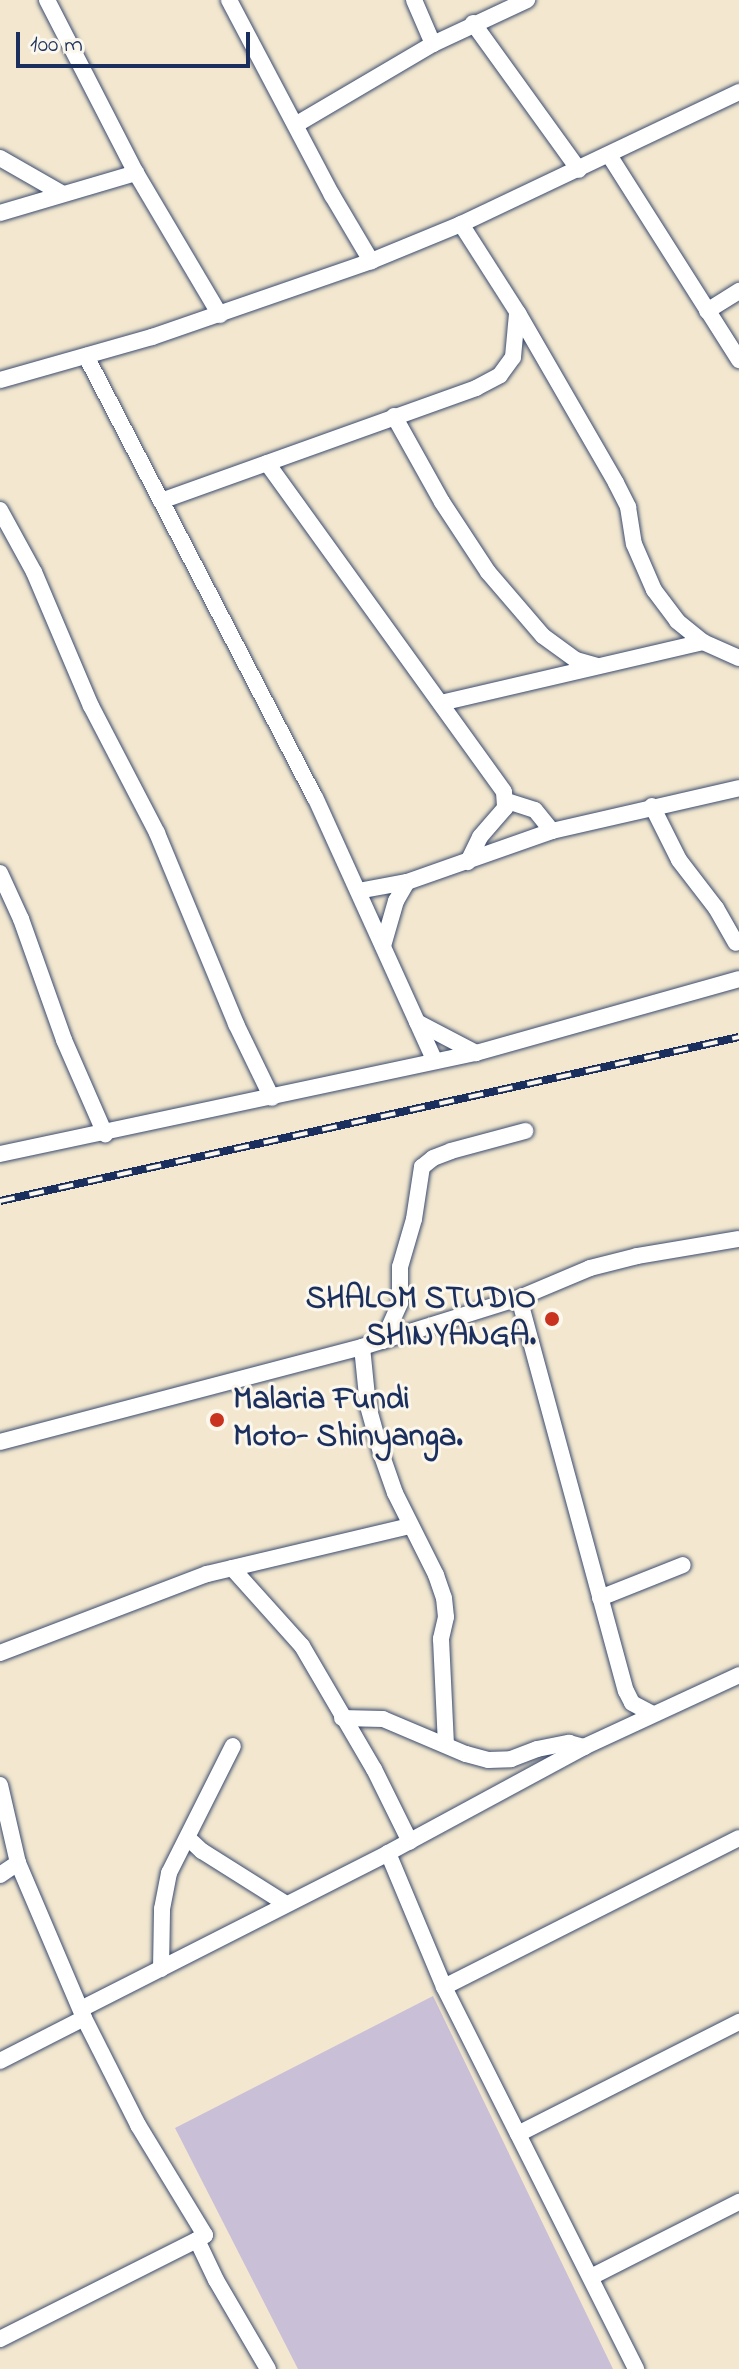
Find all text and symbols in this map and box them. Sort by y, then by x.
scale bar [20,16,254,66]
text: 100 m [30,28,83,63]
place label: SHALOM STUDIO SHINYANGA. [306,1282,536,1357]
marker: SHALOM STUDIO SHINYANGA. [543,1310,561,1328]
place label: Malaria Fundi Moto- Shinyanga. [233,1383,463,1458]
marker: Malaria Fundi Moto- Shinyanga. [208,1411,226,1429]

